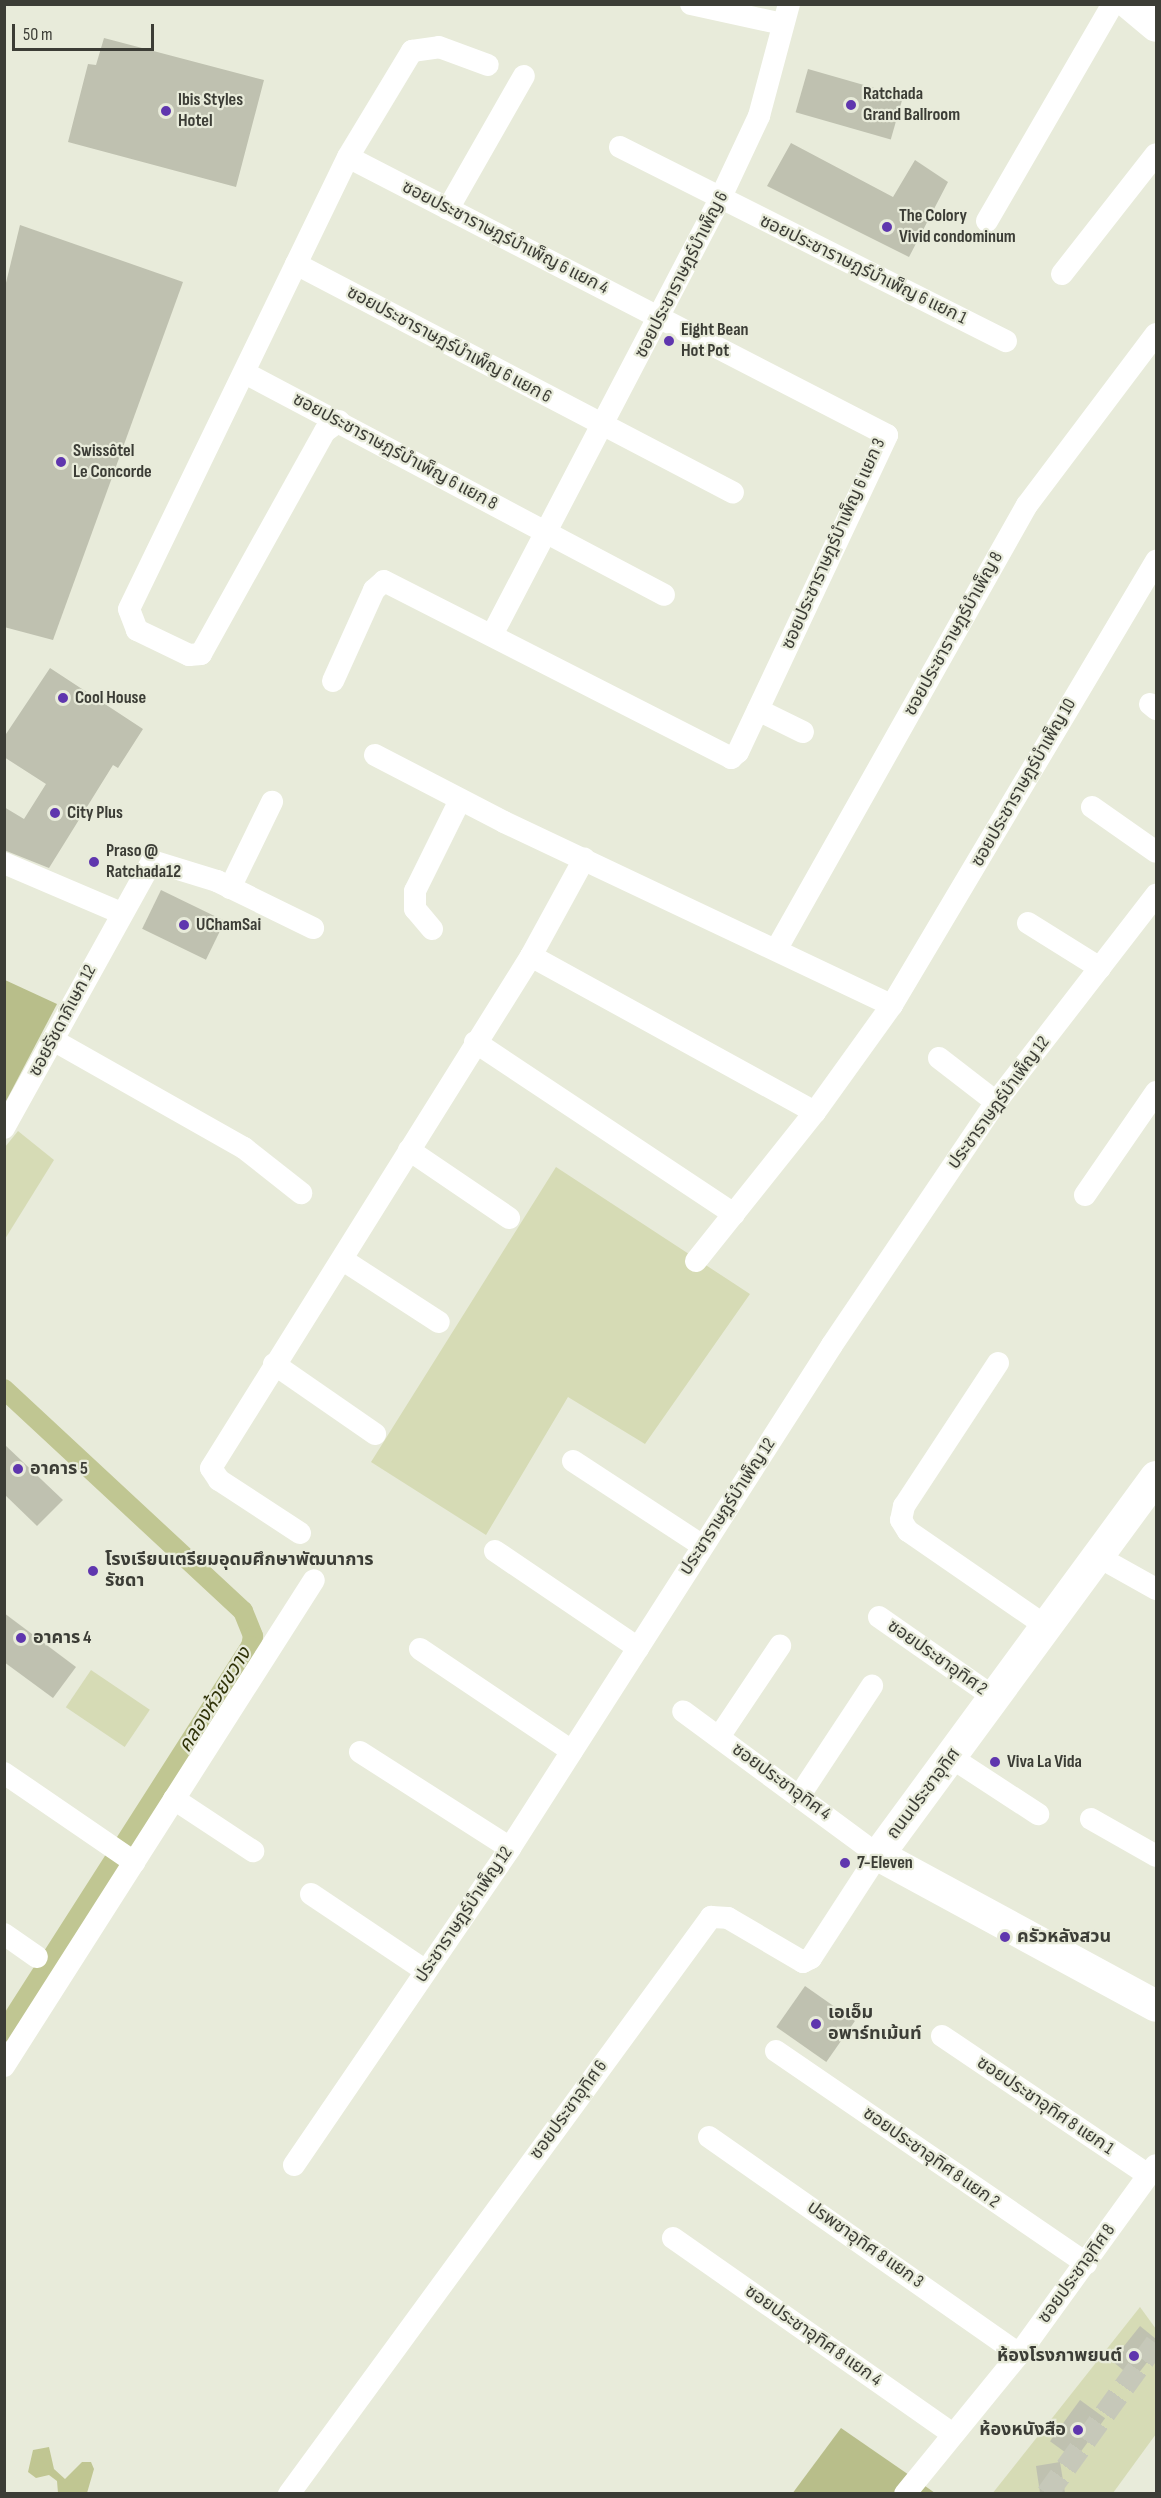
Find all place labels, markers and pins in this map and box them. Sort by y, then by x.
place label: Ratchada Grand Ballroom [863,84,960,127]
place label: Ibis Styles Hotel [178,90,243,132]
marker: Ratchada Grand Ballroom [844,98,858,112]
marker: Ibis Styles Hotel [159,104,173,118]
place label: The Colory Vivid condominum [899,206,1016,248]
marker: The Colory Vivid condominum [880,220,894,234]
place label: Eight Bean Hot Pot [681,320,749,362]
marker: Eight Bean Hot Pot [662,334,676,348]
place label: Swissôtel Le Concorde [73,441,152,484]
marker: Swissôtel Le Concorde [54,455,68,469]
place label: Cool House [75,687,146,709]
marker: Cool House [56,691,70,705]
place label: City Plus [67,802,123,824]
marker: City Plus [48,806,62,820]
place label: Praso @ Ratchada12 [106,841,181,884]
marker: Praso @ Ratchada12 [87,855,101,869]
place label: UChamSai [196,914,261,936]
marker: UChamSai [177,918,191,932]
place label: อาคาร 5 [30,1458,88,1480]
marker: อาคาร 5 [11,1462,25,1476]
place label: โรงเรียนเตรียมอุดมศึกษาพัฒนาการ รัชดา [105,1550,374,1592]
marker: โรงเรียนเตรียมอุดมศึกษาพัฒนาการ รัชดา [86,1564,100,1578]
place label: อาคาร 4 [33,1627,91,1649]
marker: อาคาร 4 [14,1631,28,1645]
place label: Viva La Vida [1007,1751,1082,1773]
marker: Viva La Vida [988,1755,1002,1769]
place label: 7-Eleven [857,1852,913,1874]
marker: 7-Eleven [838,1856,852,1870]
place label: ครัวหลังสวน [1017,1926,1111,1948]
marker: ครัวหลังสวน [998,1930,1012,1944]
place label: เอเอ็ม อพาร์ทเม้นท์ [828,2003,921,2046]
marker: เอเอ็ม อพาร์ทเม้นท์ [809,2017,823,2031]
place label: ห้องโรงภาพยนต์ [997,2345,1122,2367]
marker: ห้องโรงภาพยนต์ [1127,2349,1141,2363]
place label: ห้องหนังสือ [979,2419,1066,2441]
marker: ห้องหนังสือ [1071,2423,1085,2437]

